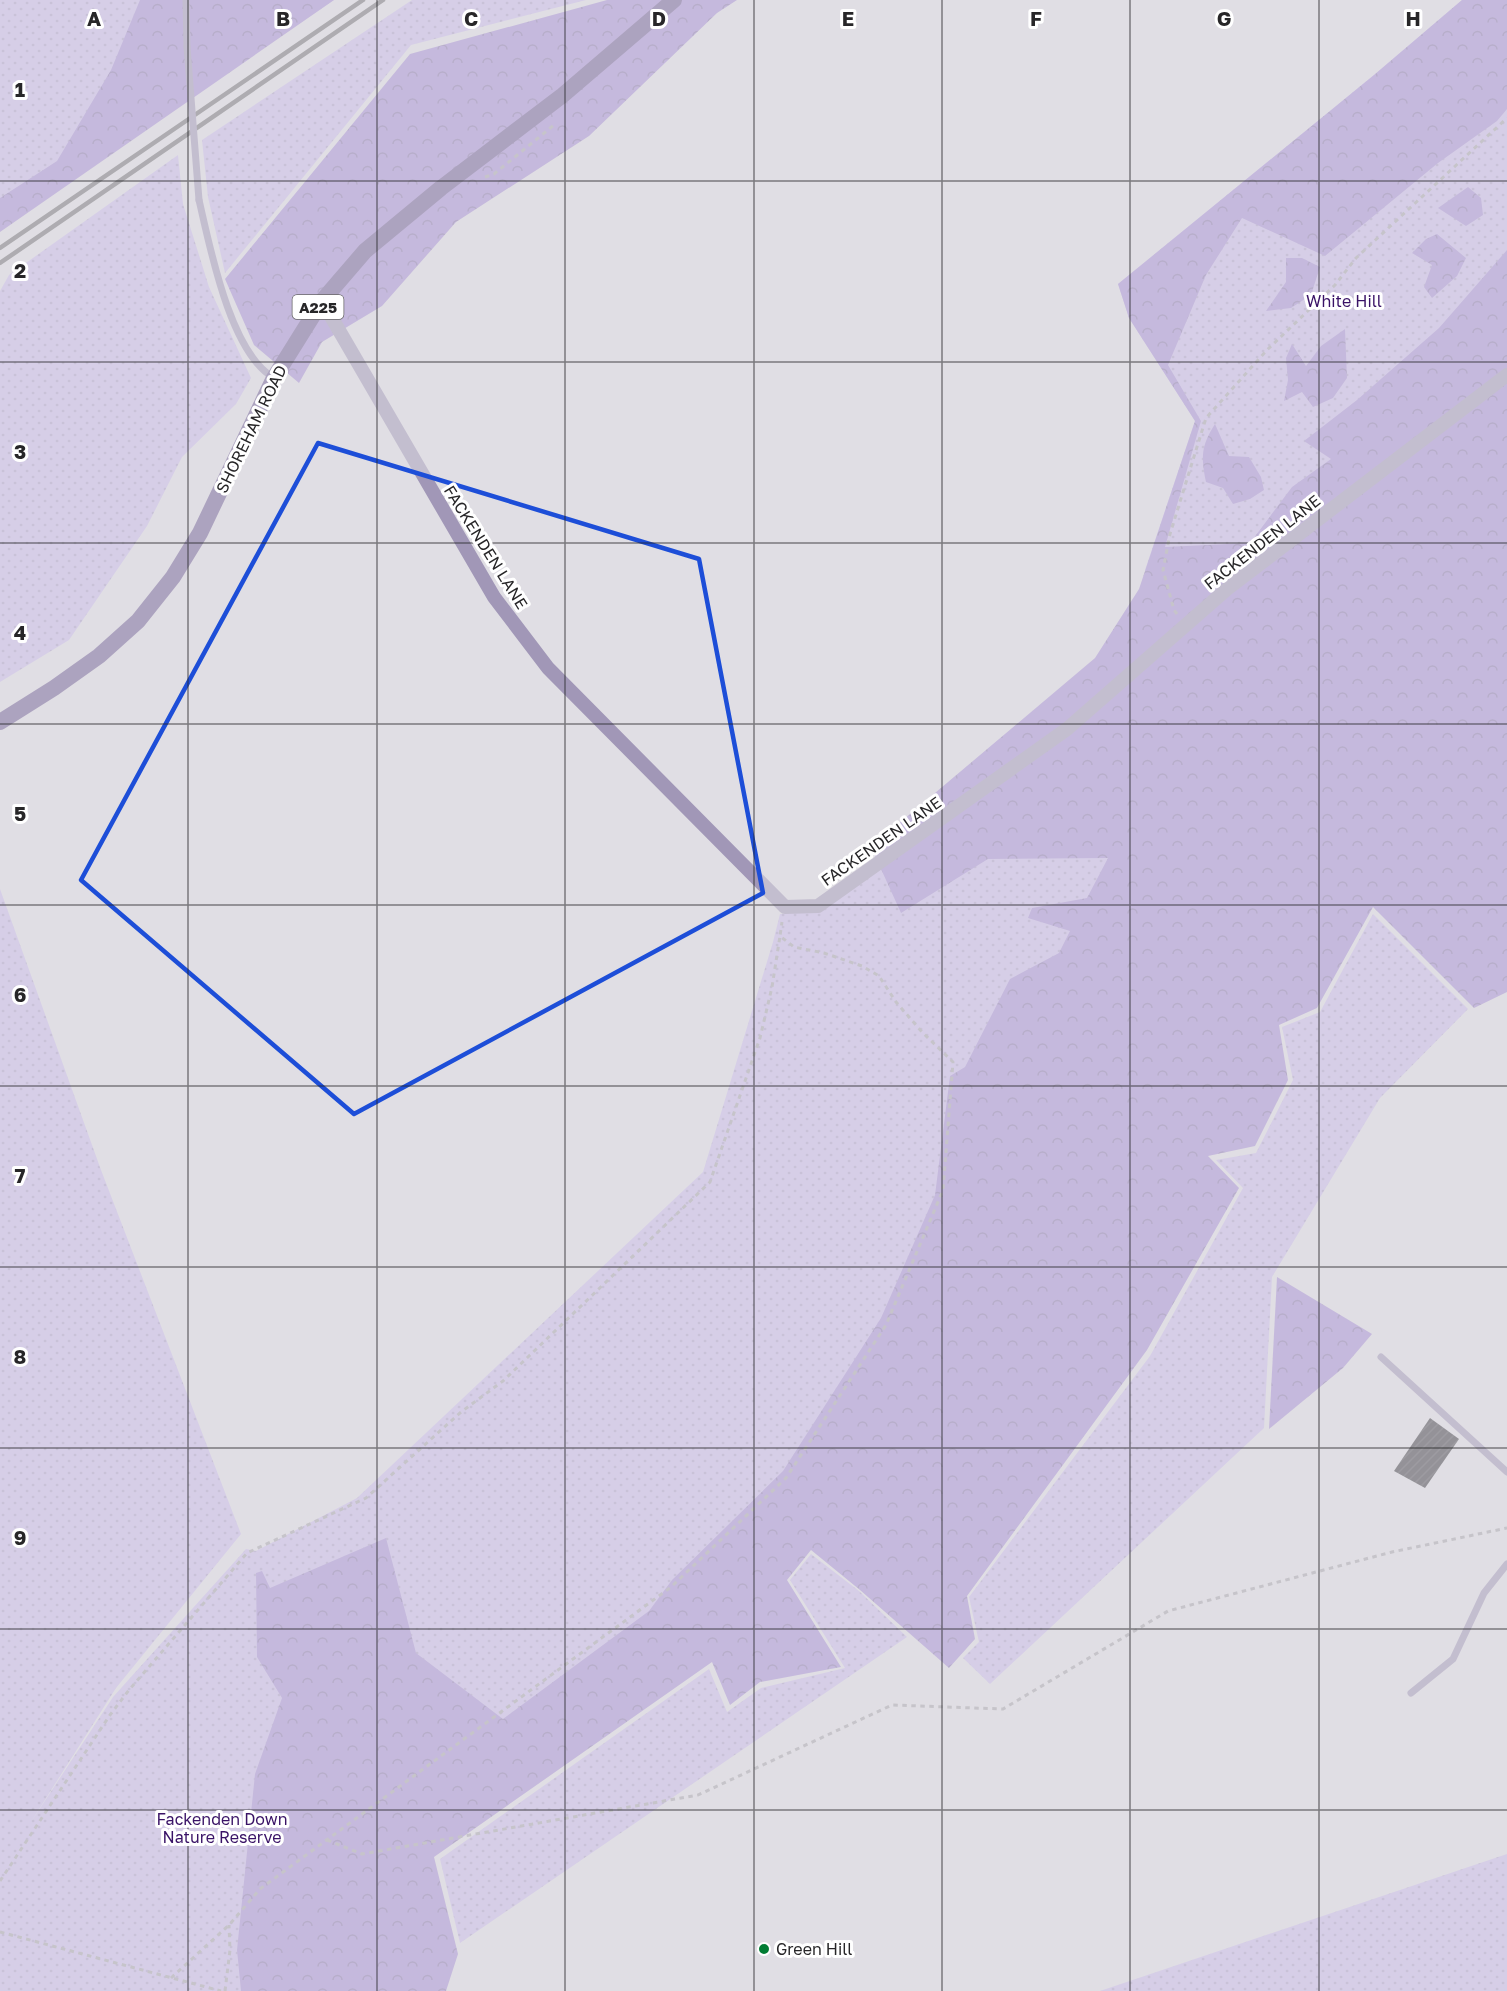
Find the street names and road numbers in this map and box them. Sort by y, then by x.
road number: A225 [292,295,344,319]
street label: SHOREHAM ROAD [211,362,291,496]
street label: FACKENDEN LANE [440,481,532,613]
street label: FACKENDEN LANE [1200,490,1324,594]
street label: FACKENDEN LANE [817,792,945,890]

